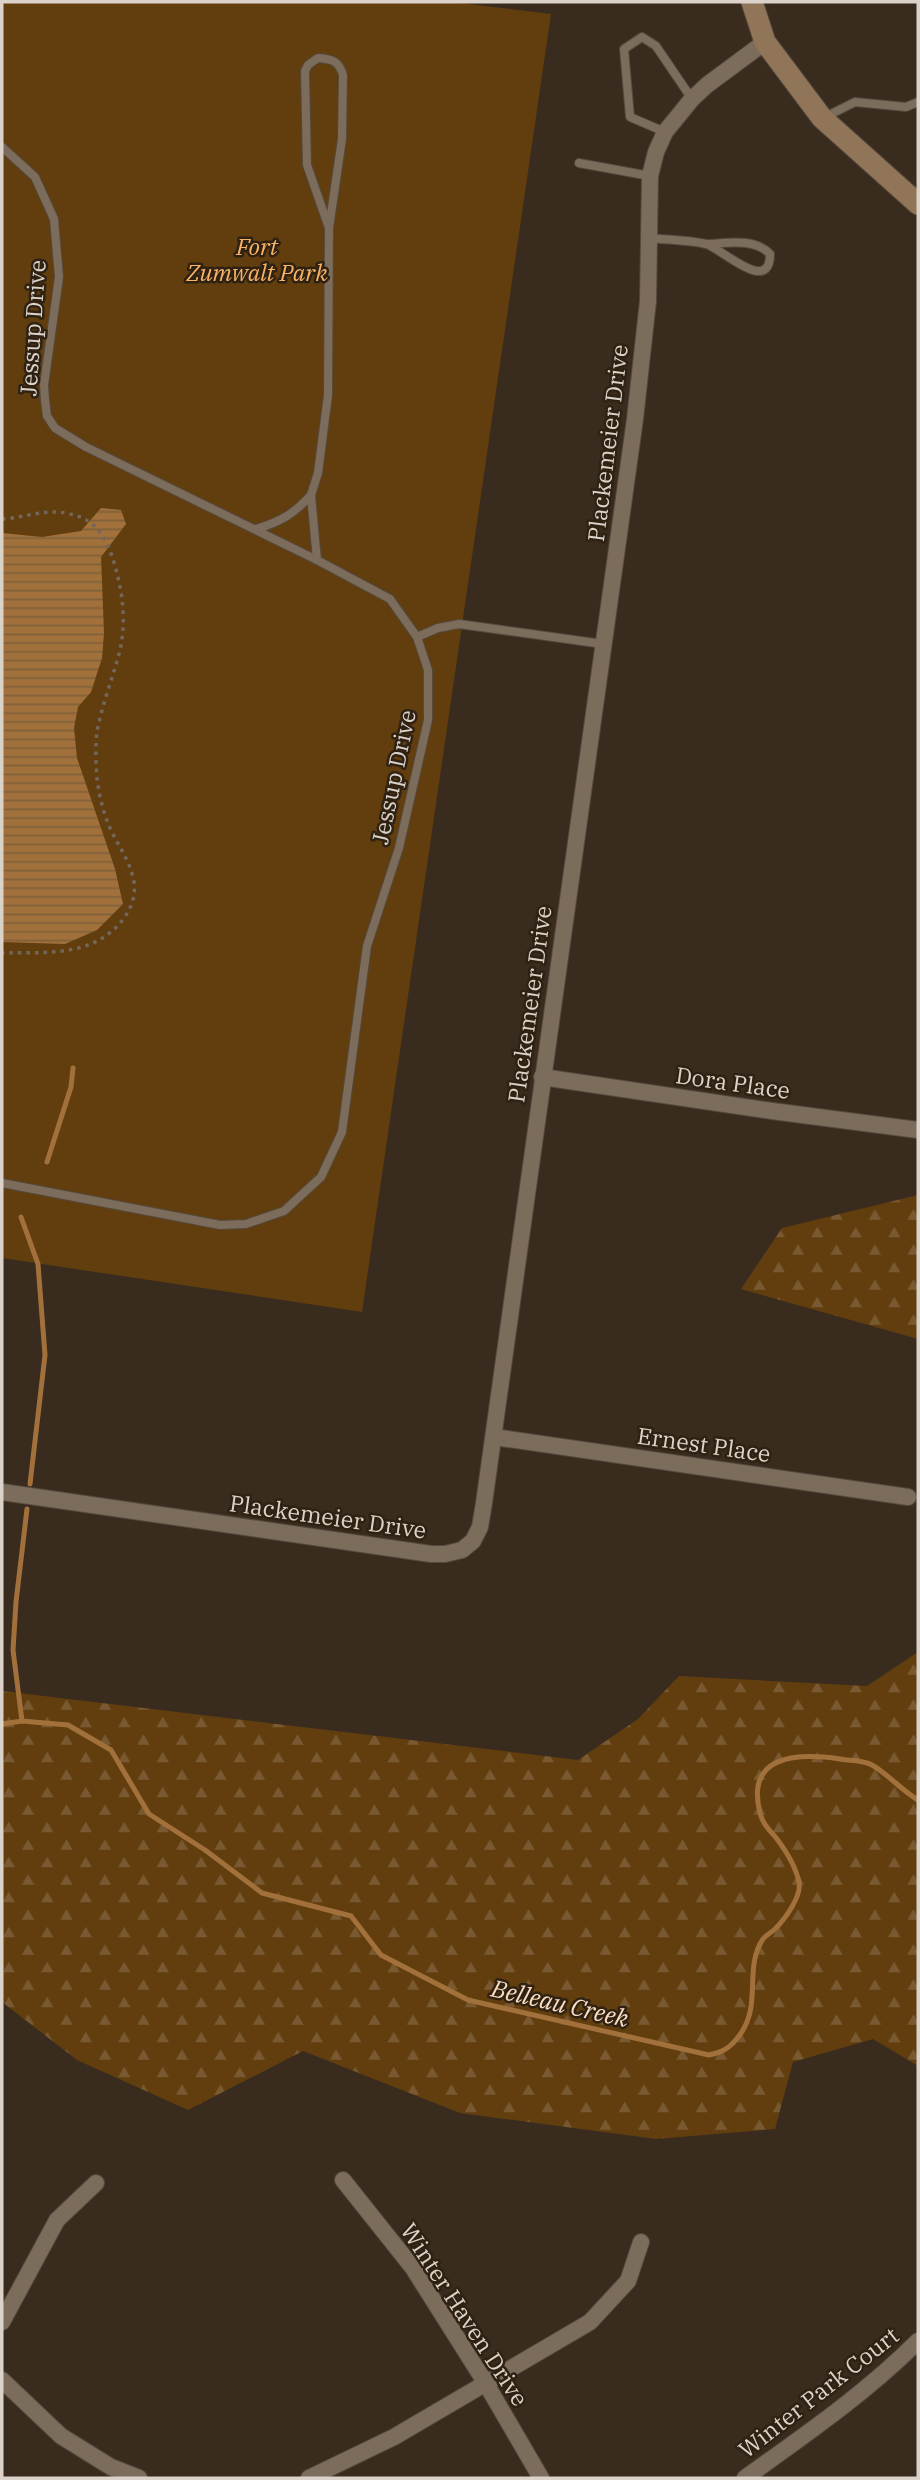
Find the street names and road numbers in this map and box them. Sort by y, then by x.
street label: Jessup Drive [12,259,52,397]
street label: Plackemeier Drive [580,343,634,543]
street label: Jessup Drive [364,707,422,847]
street label: Plackemeier Drive [500,904,558,1104]
street label: Dora Place [674,1059,792,1105]
street label: Ernest Place [635,1420,773,1468]
street label: Plackemeier Drive [228,1487,428,1545]
street label: Winter Haven Drive [395,2217,535,2411]
street label: Winter Park Court [732,2320,904,2464]

